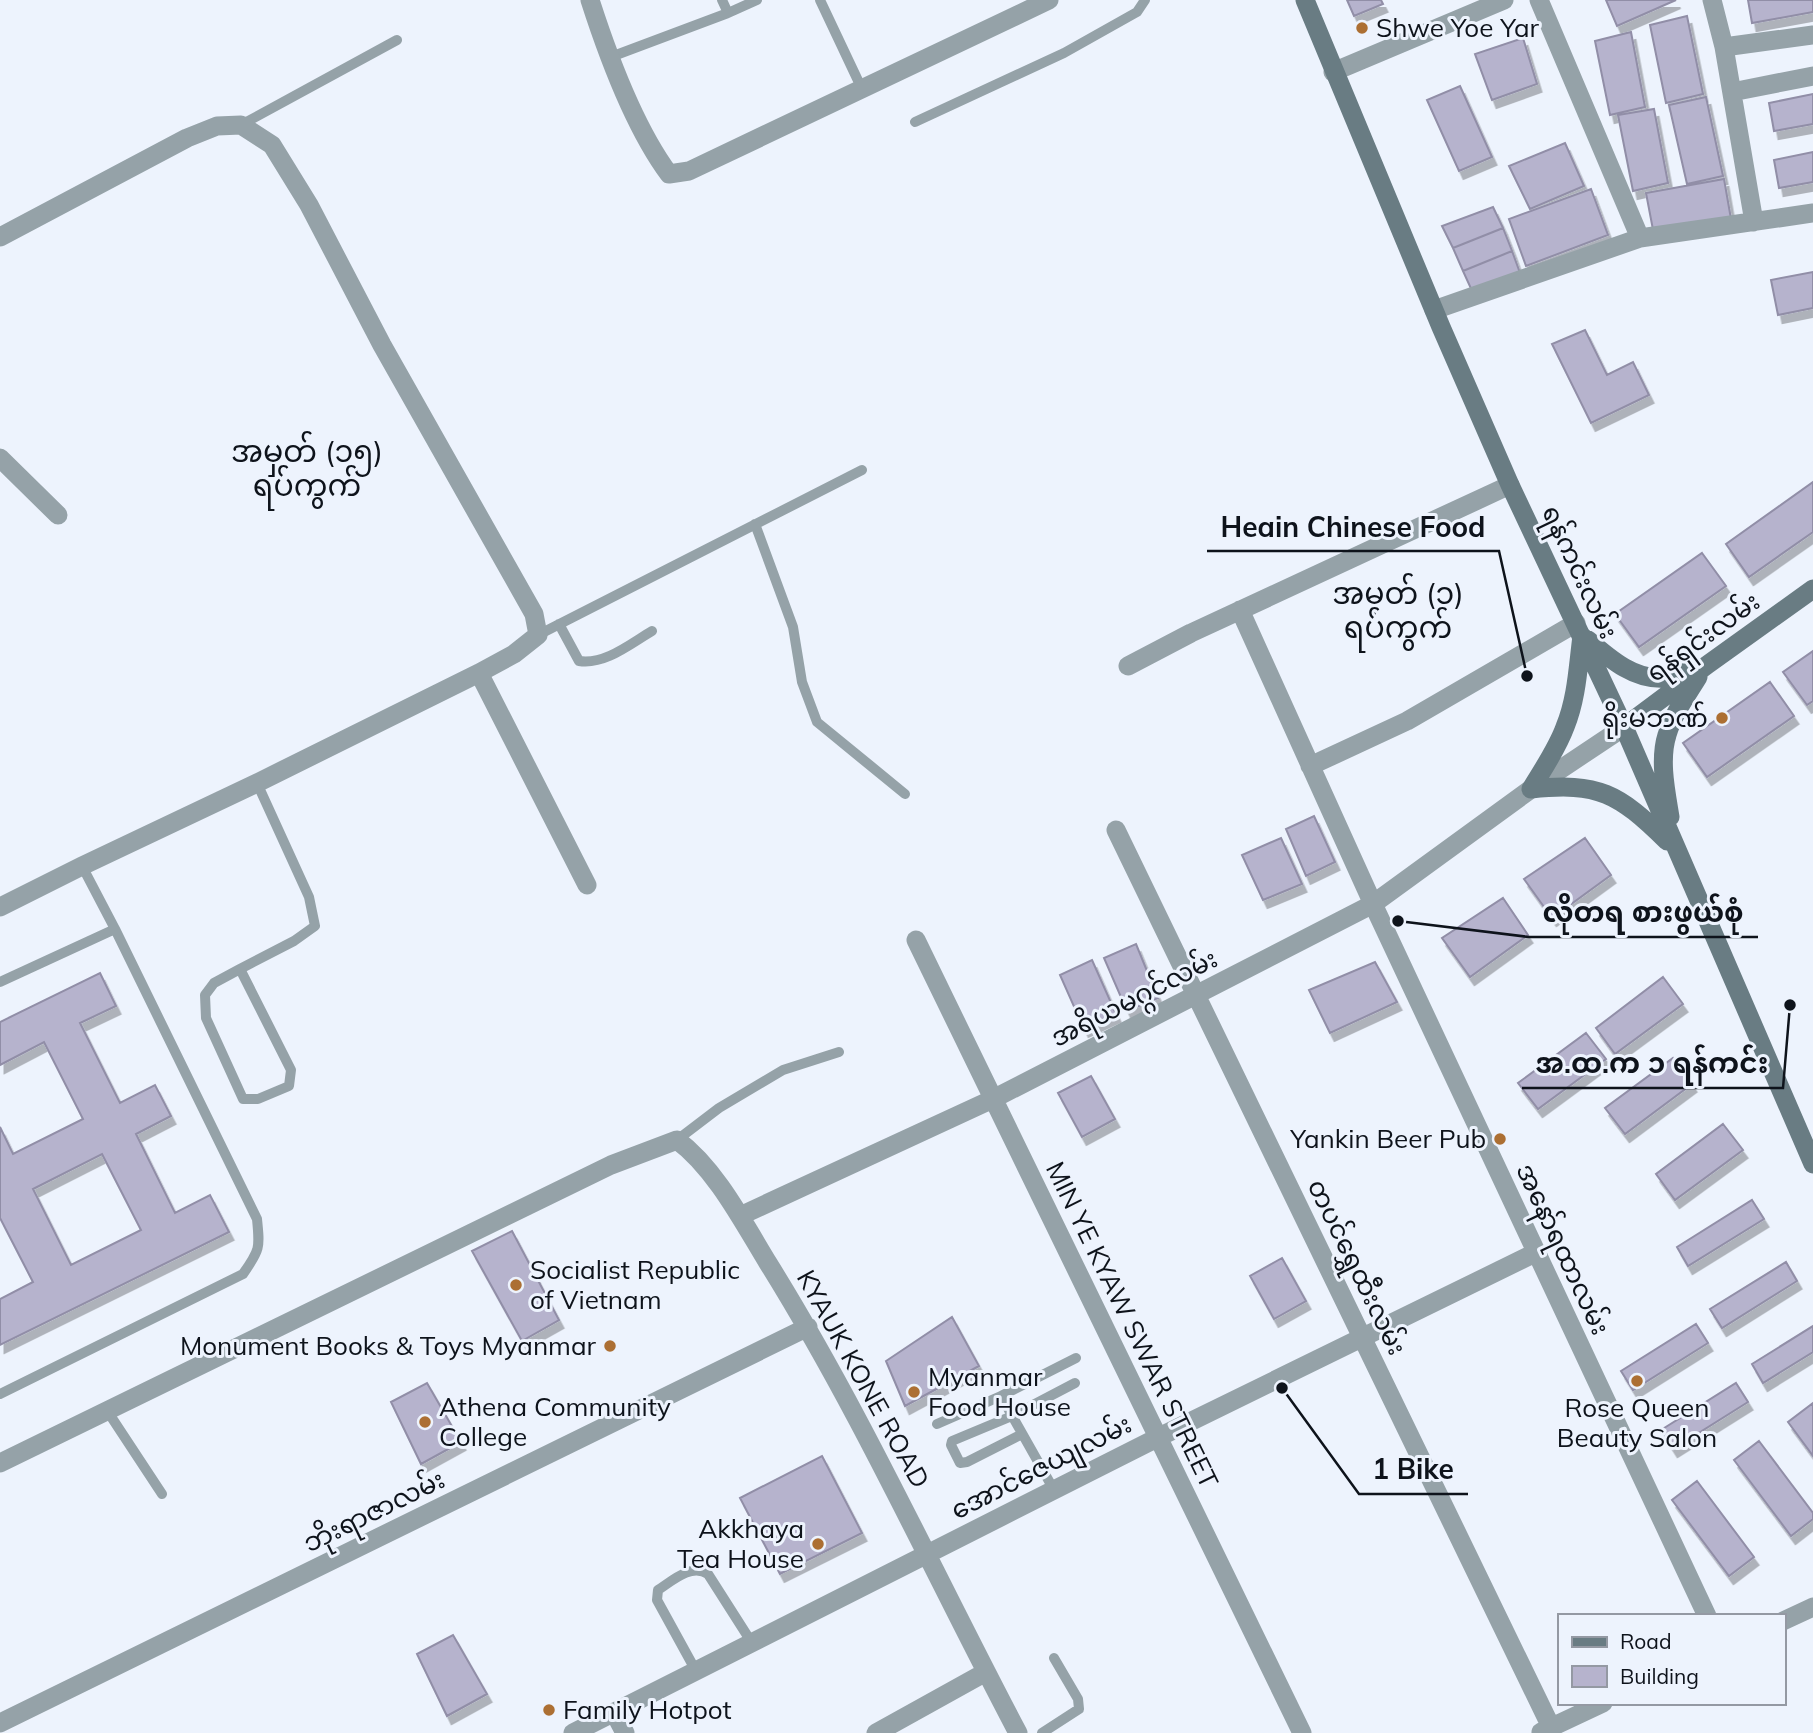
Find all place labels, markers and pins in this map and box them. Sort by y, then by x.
place label: Shwe Yoe Yar [1376,11,1540,44]
marker: Shwe Yoe Yar [1354,20,1370,36]
callout: Heain Chinese Food [1207,502,1499,551]
place label: ရိုးမဘဏ် [1602,701,1708,739]
marker: ရိုးမဘဏ် [1714,710,1730,726]
callout: လိုတရ စားဖွယ်စုံ [1529,888,1758,937]
callout: အ.ထ.က ၁ ရန်ကင်း [1522,1039,1783,1088]
place label: Yankin Beer Pub [1289,1122,1486,1155]
marker: Yankin Beer Pub [1492,1131,1508,1147]
place label: Socialist Republic of Vietnam [530,1253,740,1316]
marker: Socialist Republic of Vietnam [508,1277,524,1293]
place label: Monument Books & Toys Myanmar [180,1329,597,1362]
marker: Monument Books & Toys Myanmar [602,1338,618,1354]
place label: Myanmar Food House [928,1360,1071,1423]
marker: Rose Queen Beauty Salon [1629,1373,1645,1389]
marker: Myanmar Food House [906,1384,922,1400]
place label: Athena Community College [439,1390,671,1453]
place label: Rose Queen Beauty Salon [1557,1391,1717,1454]
marker: Athena Community College [417,1414,433,1430]
callout: 1 Bike [1359,1445,1468,1494]
place label: Akkhaya Tea House [677,1512,804,1575]
marker: Akkhaya Tea House [810,1536,826,1552]
place label: Family Hotpot [563,1693,732,1726]
marker: Family Hotpot [541,1702,557,1718]

